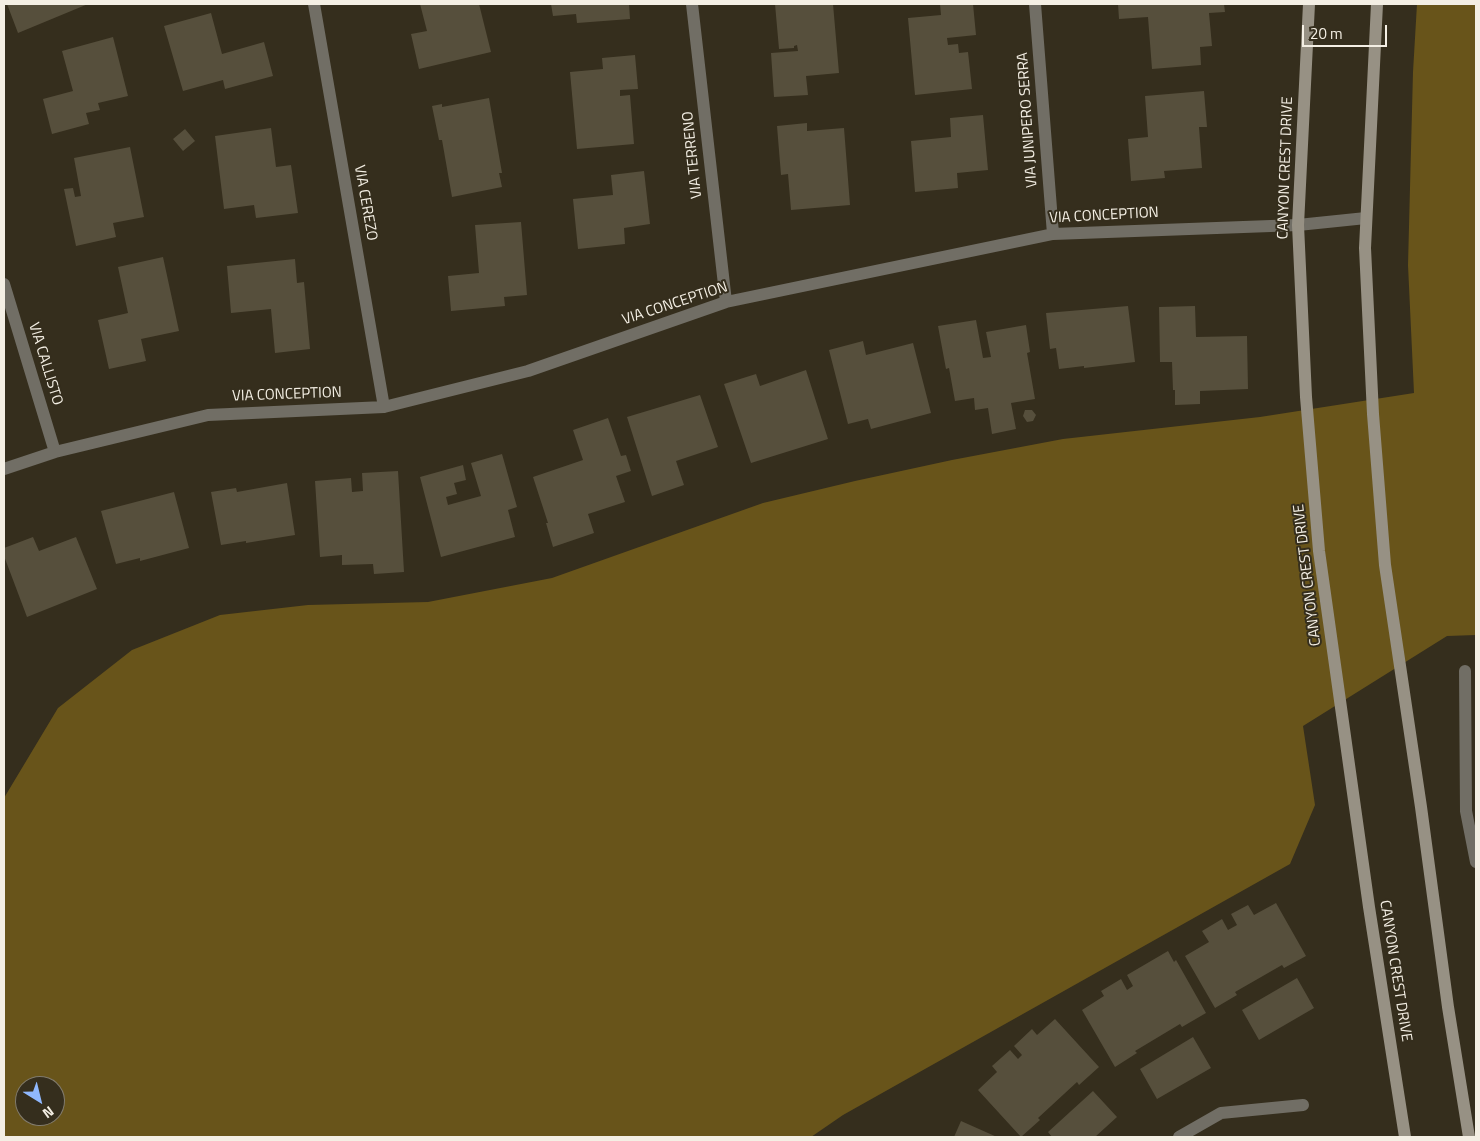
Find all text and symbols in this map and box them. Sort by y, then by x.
scale bar [1305,15,1390,47]
text: 20 m [1310,22,1343,45]
street label: VIA JUNIPERO SERRA [1014,52,1042,188]
street label: CANYON CREST DRIVE [1275,96,1297,240]
street label: VIA TERRENO [679,110,707,200]
street label: VIA CEREZO [349,164,381,242]
street label: VIA CONCEPTION [1049,204,1159,228]
street label: VIA CONCEPTION [620,278,730,330]
street label: VIA CALLISTO [24,321,66,407]
street label: VIA CONCEPTION [232,384,342,406]
street label: CANYON CREST DRIVE [1290,503,1326,647]
street label: CANYON CREST DRIVE [1375,899,1415,1043]
north arrow [15,1076,65,1126]
text: N [38,1101,59,1124]

